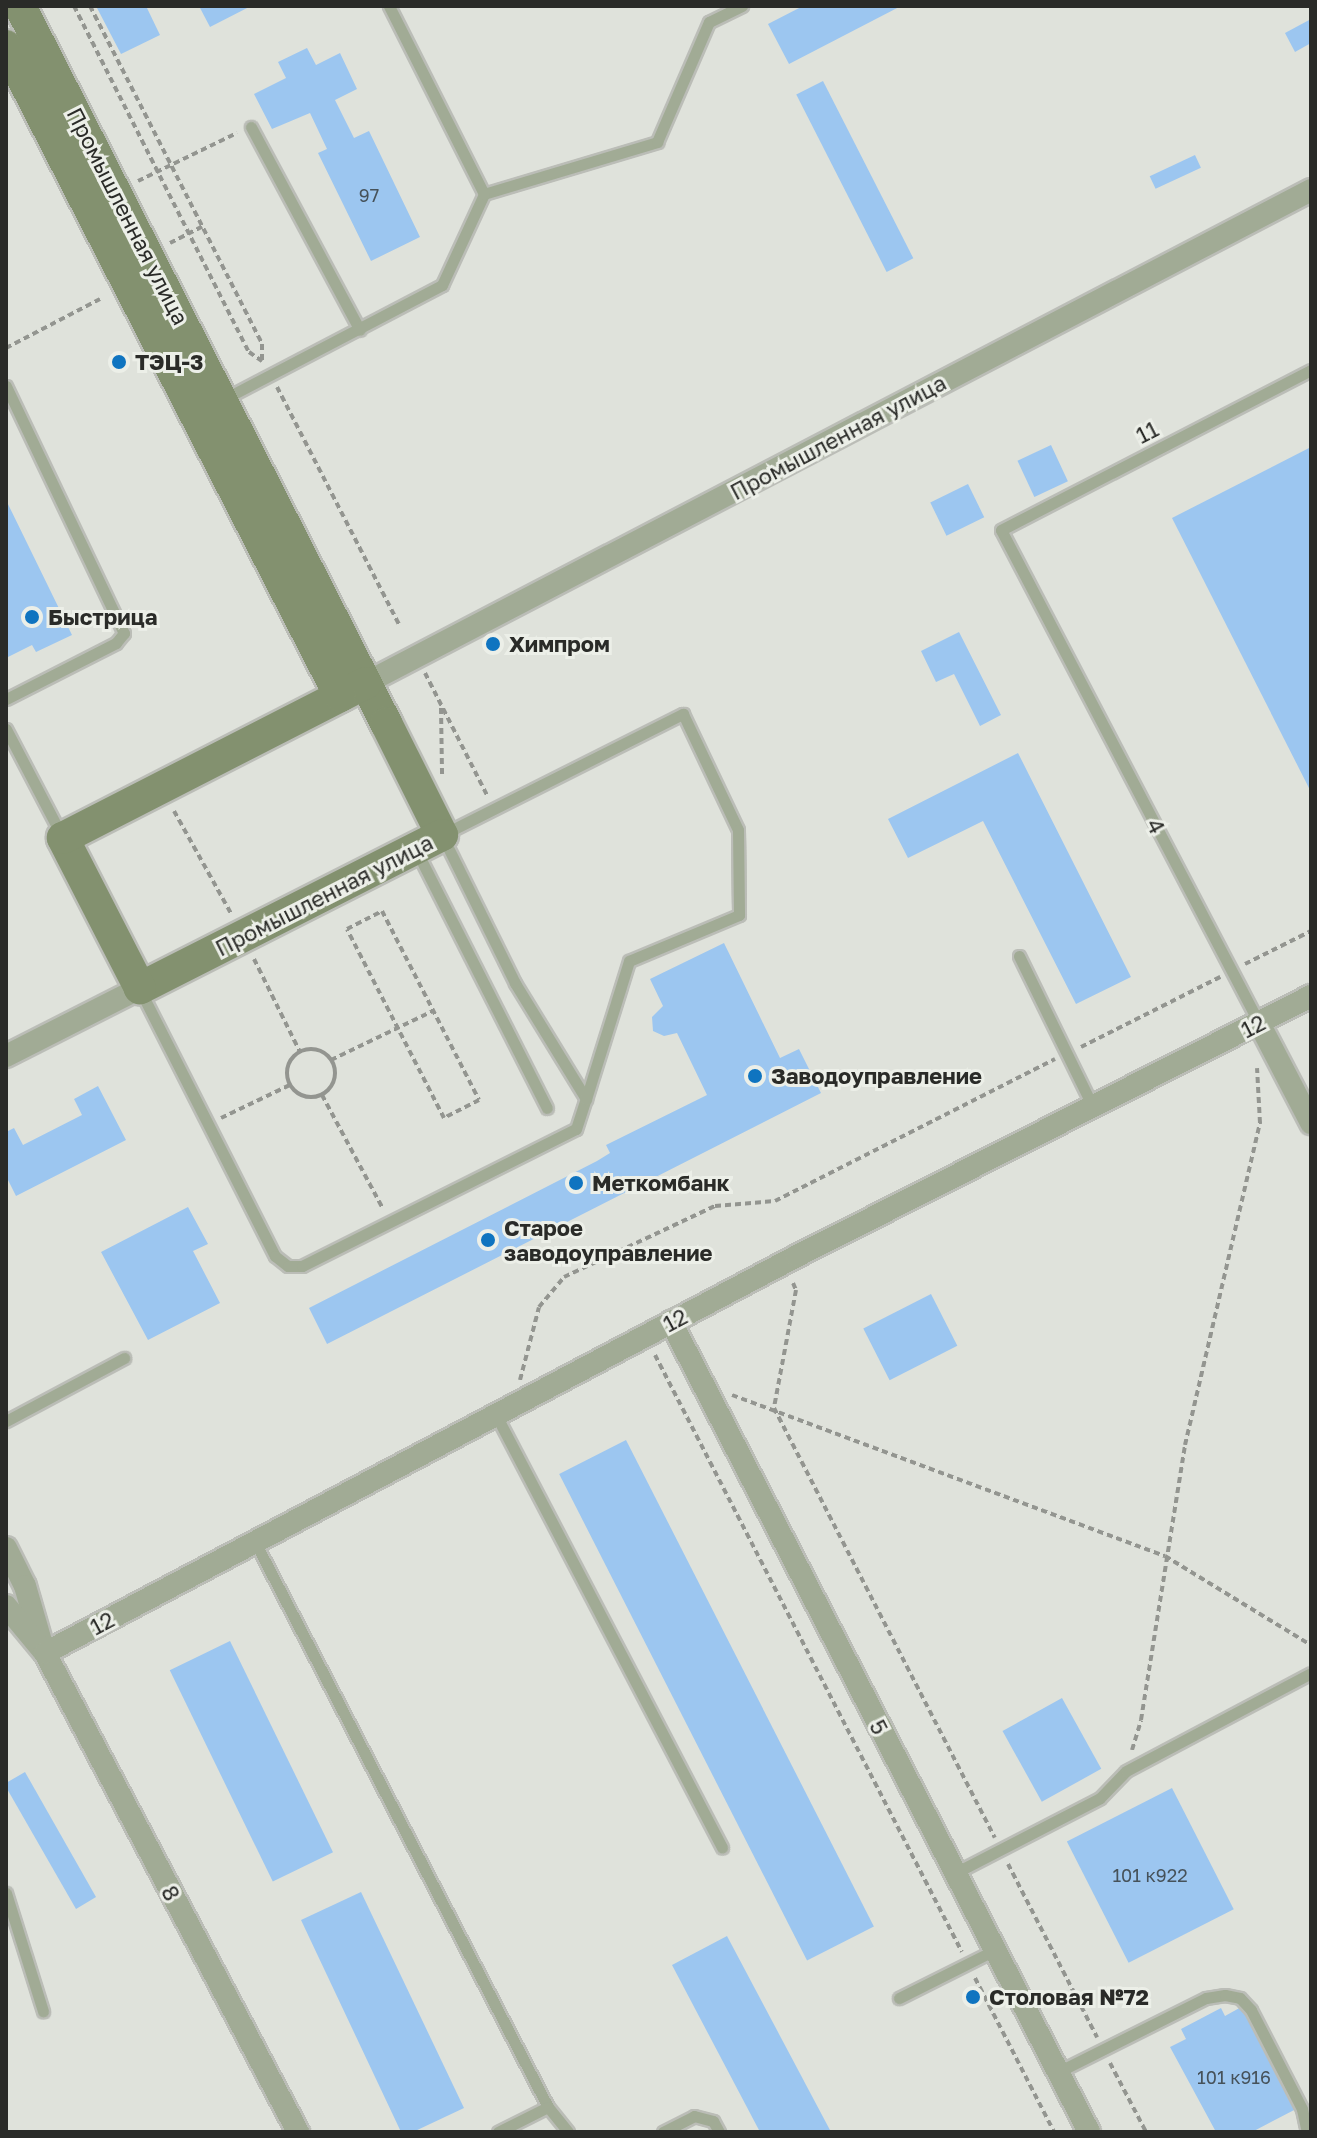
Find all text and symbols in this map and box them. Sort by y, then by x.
street label: Промышленная улица [62,103,194,329]
house number: 97 [359,184,379,206]
place label: ТЭЦ-3 [135,349,203,375]
marker: ТЭЦ-3 [110,353,128,371]
street label: Промышленная улица [726,369,950,505]
street label: 11 [1132,415,1162,449]
place label: Быстрица [48,604,157,630]
marker: Быстрица [23,608,41,626]
place label: Химпром [509,631,610,657]
marker: Химпром [484,635,502,653]
street label: 4 [1141,814,1171,838]
street label: Промышленная улица [211,829,437,961]
street label: 12 [1237,1009,1269,1043]
place label: Заводоуправление [771,1063,982,1089]
marker: Заводоуправление [746,1067,764,1085]
place label: Меткомбанк [592,1170,729,1196]
marker: Меткомбанк [567,1174,585,1192]
place label: Старое заводоуправление [504,1214,713,1266]
marker: Старое заводоуправление [479,1231,497,1249]
street label: 12 [658,1303,692,1337]
street label: 12 [85,1606,119,1640]
street label: 5 [864,1715,894,1739]
house number: 101 к922 [1112,1864,1188,1886]
street label: 8 [156,1881,186,1905]
place label: Столовая №72 [989,1984,1149,2010]
marker: Столовая №72 [964,1988,982,2006]
house number: 101 к916 [1197,2066,1271,2088]

